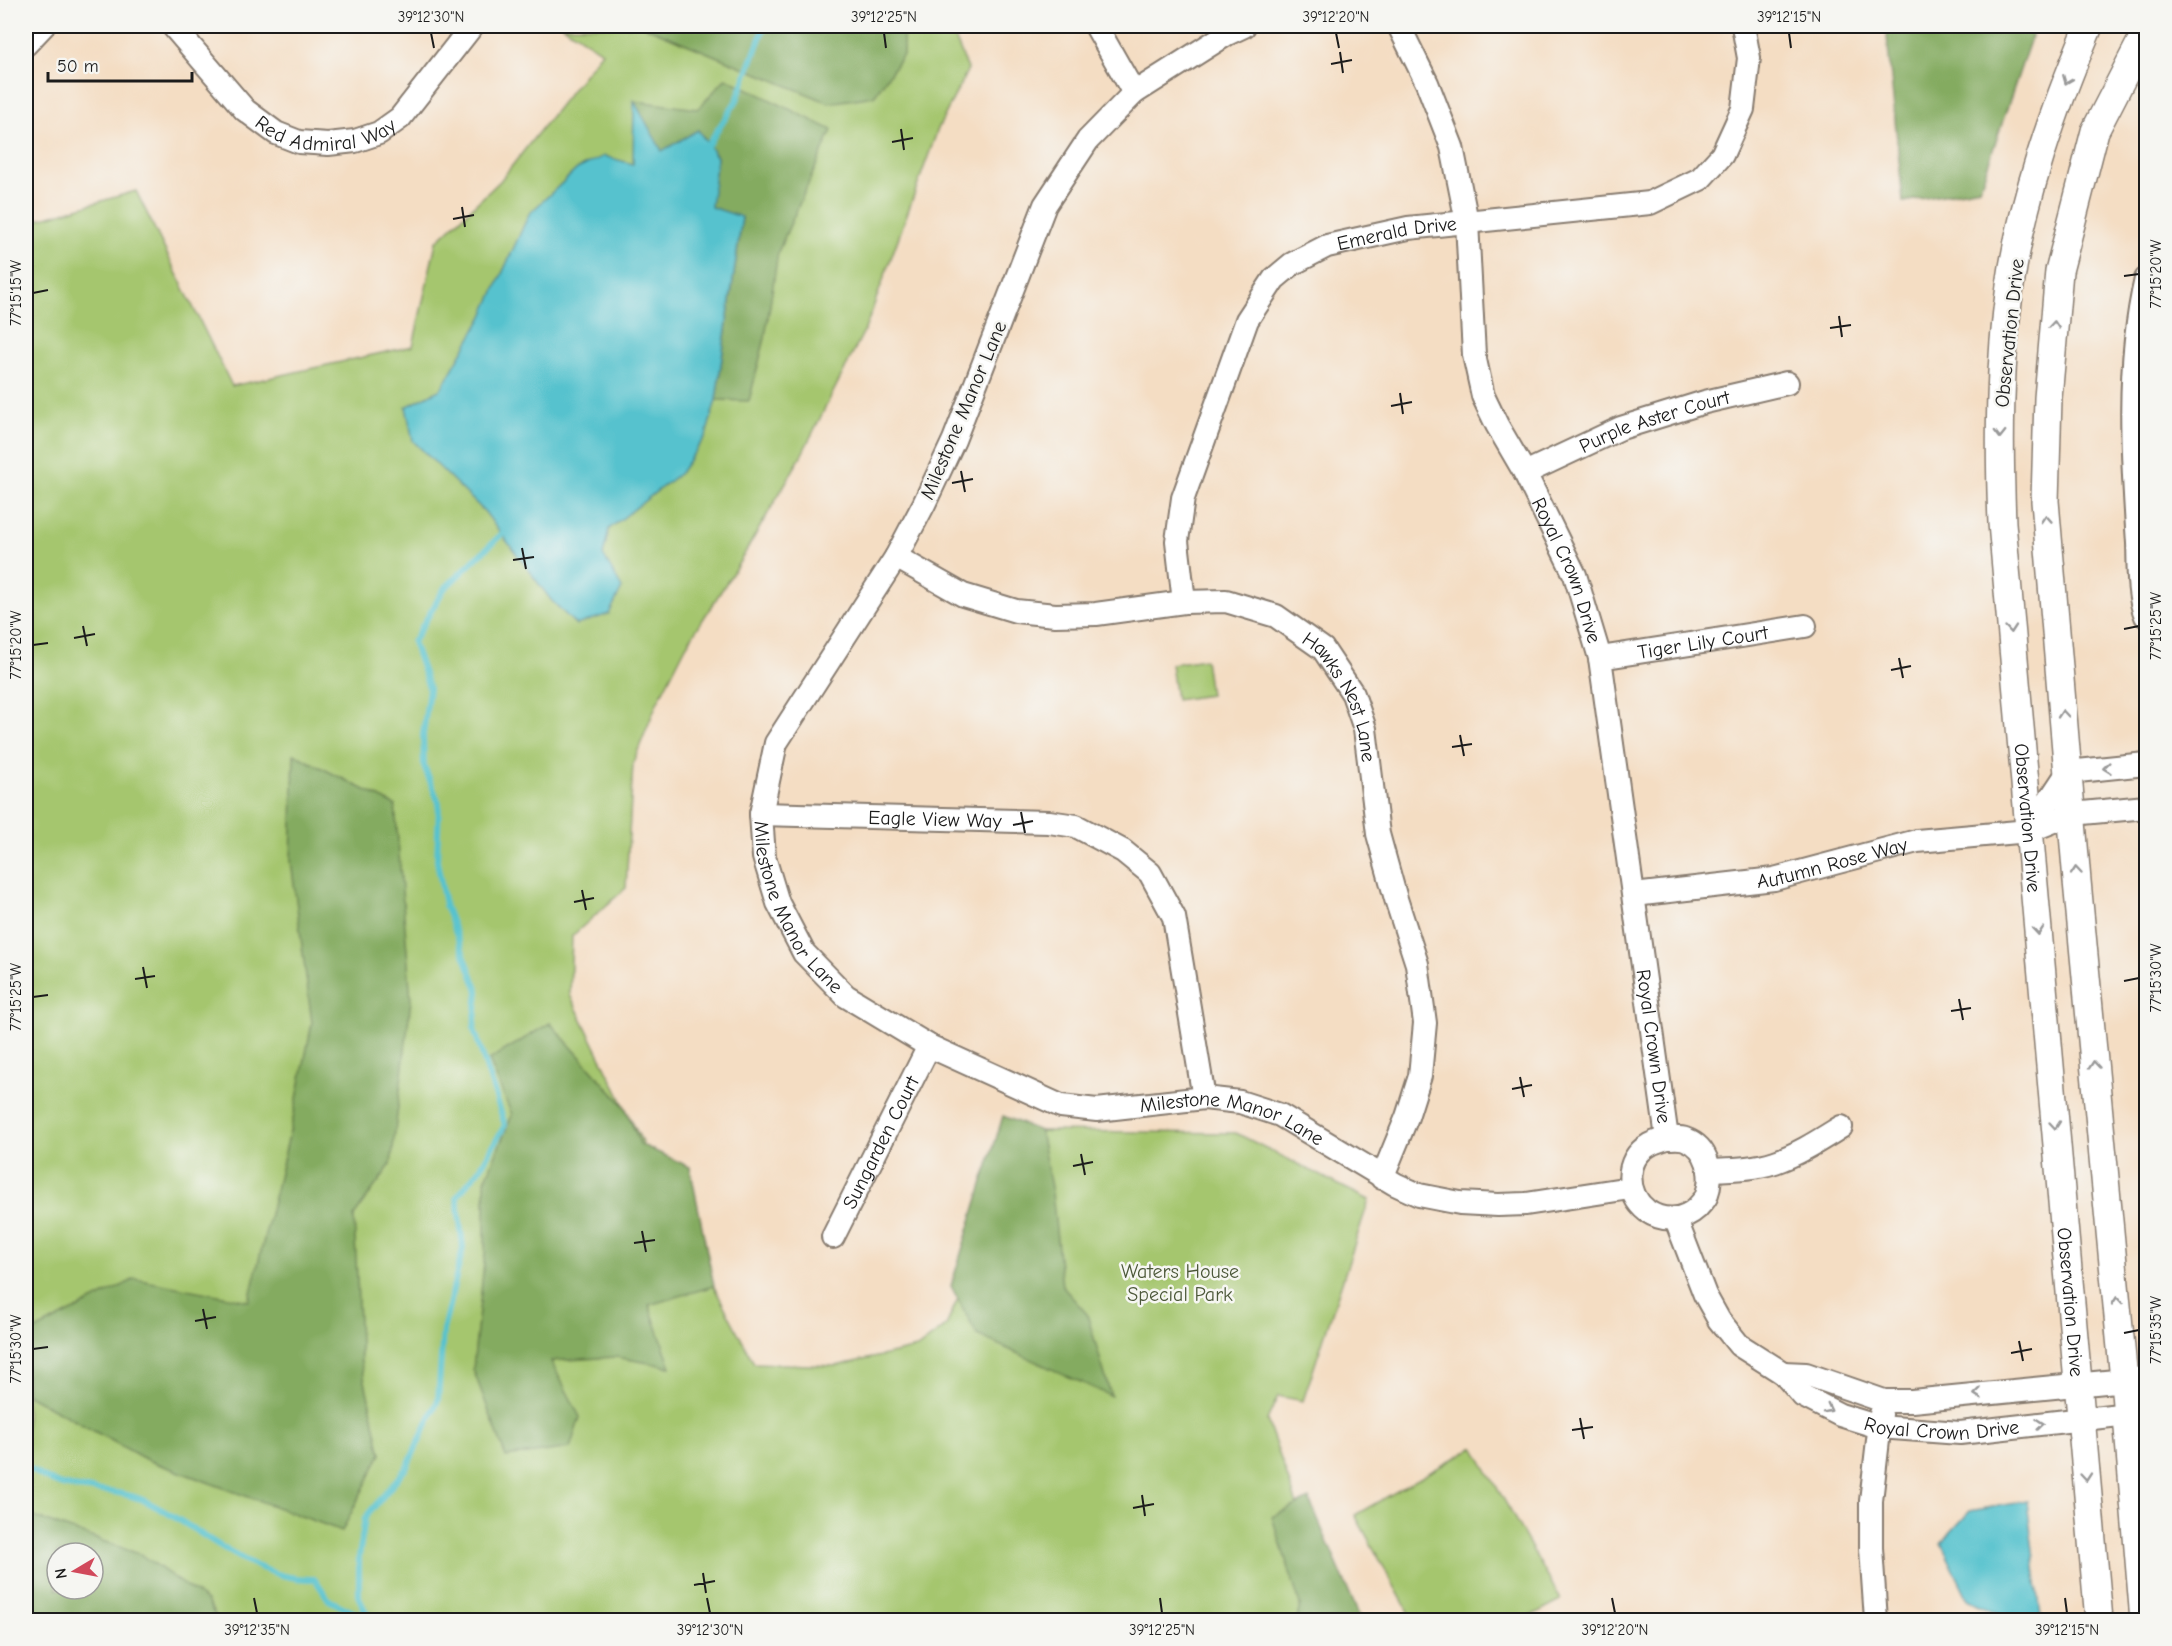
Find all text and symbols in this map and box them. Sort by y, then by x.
text: 39°12'30"N [398,8,464,26]
text: 39°12'25"N [851,8,917,26]
text: 39°12'20"N [1303,8,1369,26]
text: 39°12'15"N [1757,8,1821,26]
scale bar [48,45,192,83]
text: 50 m [57,56,99,77]
one-way arrow [2062,73,2074,84]
street label: Red Admiral Way [252,102,398,128]
text: Red Admiral Way [251,111,401,156]
street label: Emerald Drive [1335,212,1458,255]
text: 77°15'20"W [2147,239,2165,309]
street label: Observation Drive [1990,257,2029,409]
text: 77°15'15"W [7,260,25,326]
street label: Milestone Manor Lane [915,317,1012,503]
one-way arrow [2047,320,2060,329]
street label: Purple Aster Court [1576,385,1733,458]
one-way arrow [1994,429,2006,438]
street label: Royal Crown Drive [1527,494,1606,646]
one-way arrow [2040,515,2053,524]
text: 77°15'25"W [2147,592,2165,660]
text: 77°15'20"W [7,610,25,680]
street label: Tiger Lily Court [1636,621,1771,664]
one-way arrow [2004,624,2017,633]
street label: Hawks Nest Lane [1298,627,1380,763]
one-way arrow [2057,709,2070,718]
street label: Observation Drive [2010,742,2046,894]
one-way arrow [2103,761,2112,774]
street label: Eagle View Way [868,806,1002,833]
street label: Milestone Manor Lane [750,820,848,998]
street label: Autumn Rose Way [1756,833,1910,893]
one-way arrow [2070,866,2083,875]
one-way arrow [2031,927,2044,936]
text: 77°15'30"W [2147,944,2165,1012]
text: 77°15'25"W [7,963,25,1031]
street label: Royal Crown Drive [1632,968,1676,1125]
one-way arrow [2088,1060,2101,1069]
street label: Sungarden Court [838,1071,925,1213]
street label: Milestone Manor Lane [1139,1087,1328,1151]
one-way arrow [2049,1121,2062,1130]
street label: Observation Drive [2052,1227,2088,1378]
park label: Waters House Special Park [1121,1260,1239,1306]
one-way arrow [2111,1296,2124,1305]
text: 77°15'35"W [2147,1296,2165,1364]
text: 77°15'30"W [7,1315,25,1383]
one-way arrow [1974,1387,1983,1400]
one-way arrow [1822,1402,1832,1413]
street label: Royal Crown Drive [1861,1412,2020,1445]
one-way arrow [2036,1418,2045,1430]
one-way arrow [2079,1473,2092,1482]
north arrow [45,1541,105,1601]
text: N [51,1567,71,1580]
text: 39°12'35"N [224,1621,290,1639]
text: 39°12'30"N [677,1621,743,1639]
text: 39°12'25"N [1129,1621,1195,1639]
text: 39°12'20"N [1582,1621,1648,1639]
text: 39°12'15"N [2035,1621,2099,1639]

